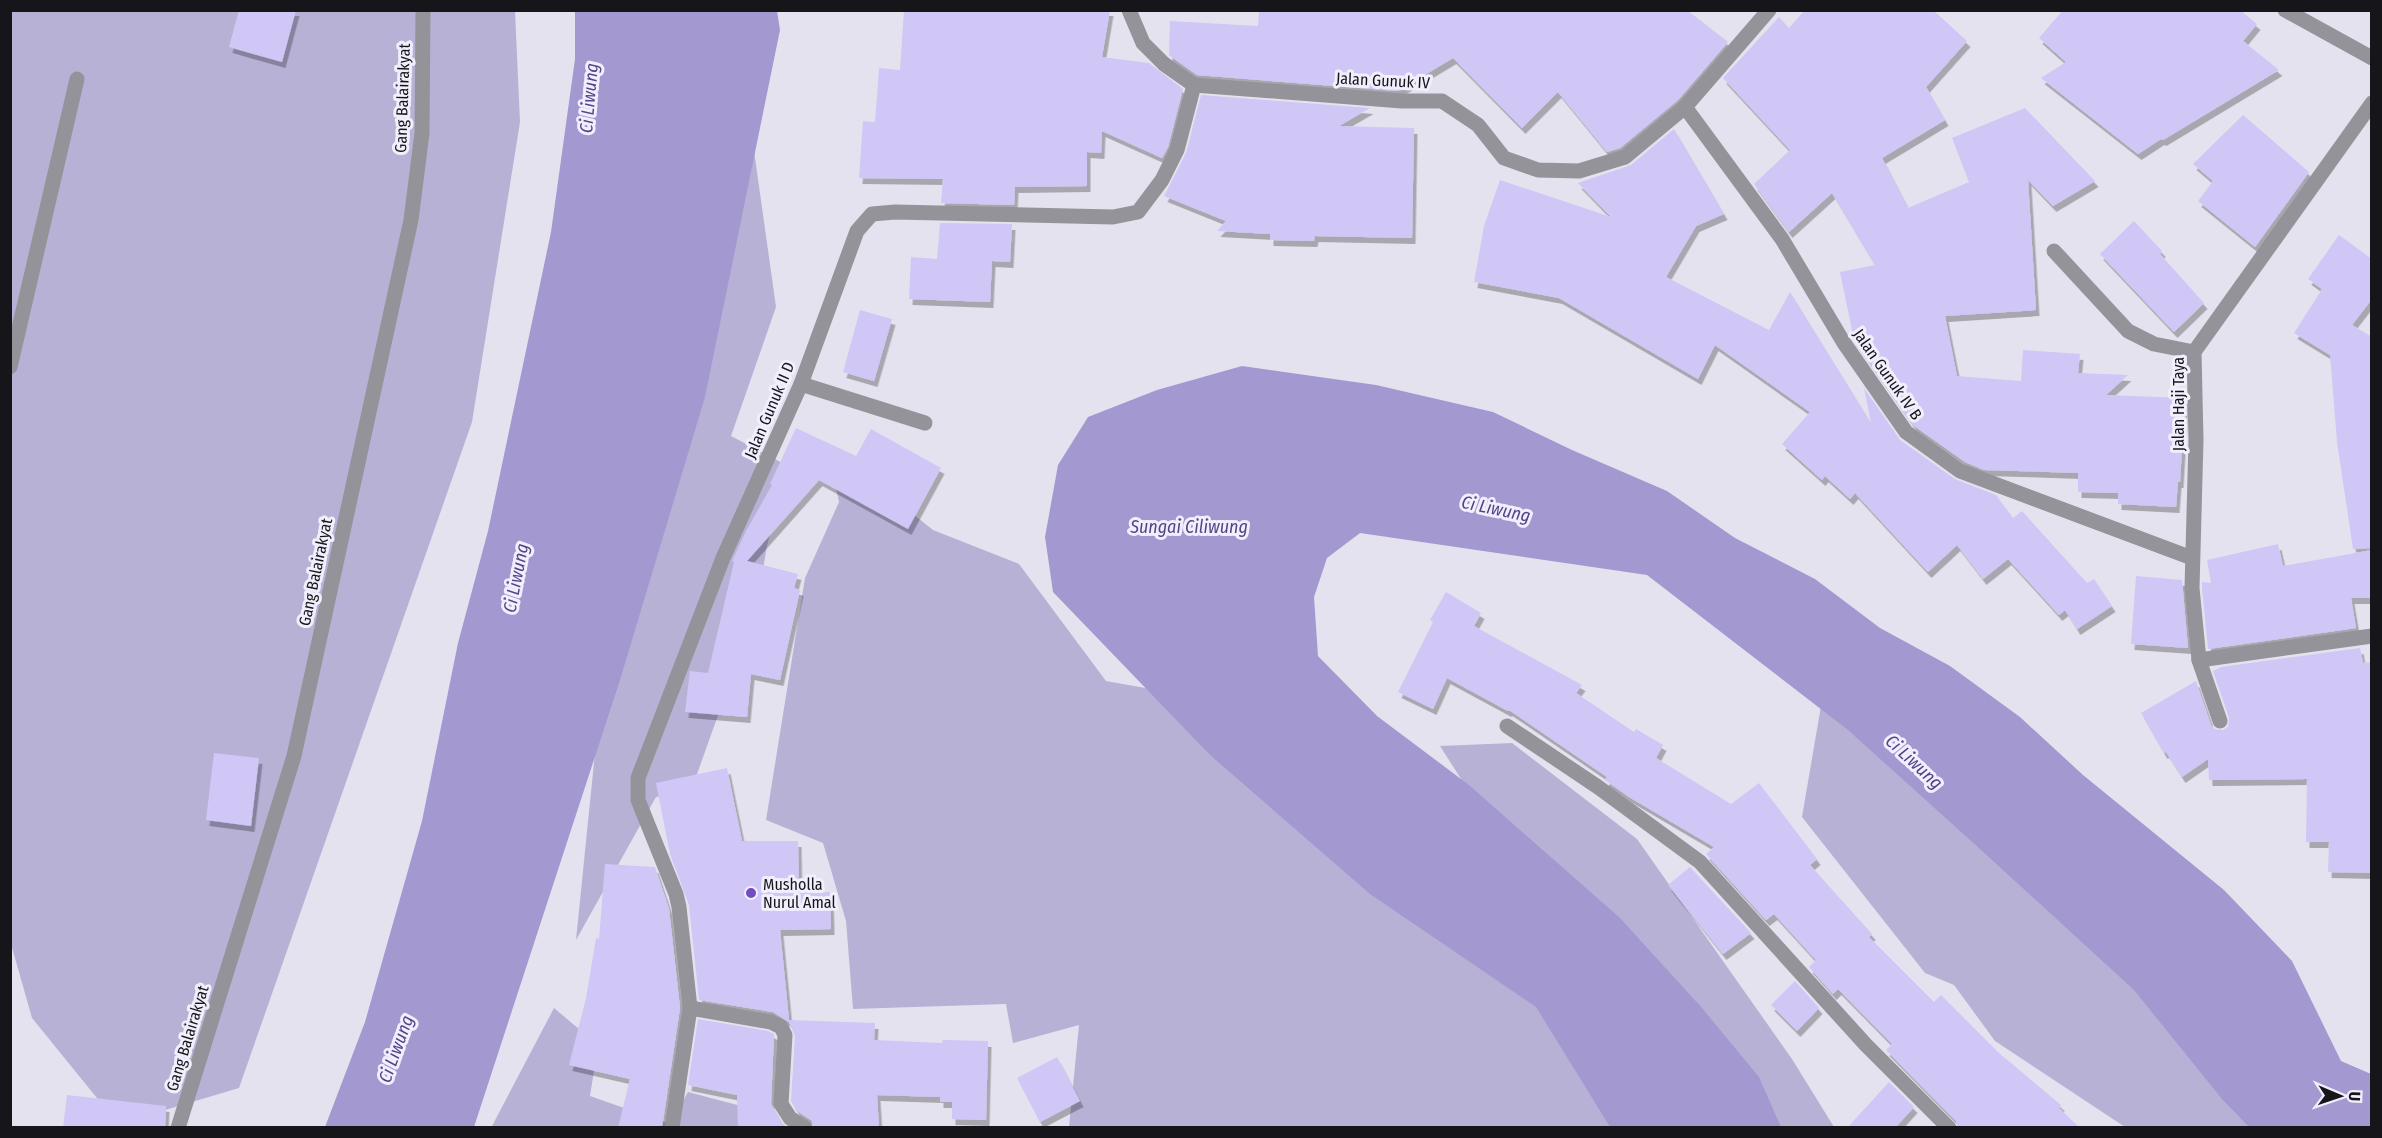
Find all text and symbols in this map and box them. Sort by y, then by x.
street label: Gang Balairakyat [391,42,414,153]
water label: Ci Liwung [575,62,603,134]
street label: Jalan Gunuk IV [1335,69,1431,92]
street label: Jalan Gunuk IV B [1849,325,1926,424]
street label: Jalan Haji Taya [2169,357,2188,451]
street label: Jalan Gunuk II D [741,359,798,461]
water label: Ci Liwung [1459,491,1533,527]
street label: Gang Balairakyat [295,516,336,628]
water label: Sungai Ciliwung [1129,516,1248,538]
water label: Ci Liwung [499,542,533,614]
water label: Ci Liwung [1881,730,1947,794]
place label: Musholla Nurul Amal [763,875,836,912]
marker: Musholla Nurul Amal [744,886,758,900]
street label: Gang Balairakyat [162,982,213,1093]
water label: Ci Liwung [374,1012,418,1086]
north arrow [2310,1066,2370,1126]
text: U [2345,1091,2364,1102]

